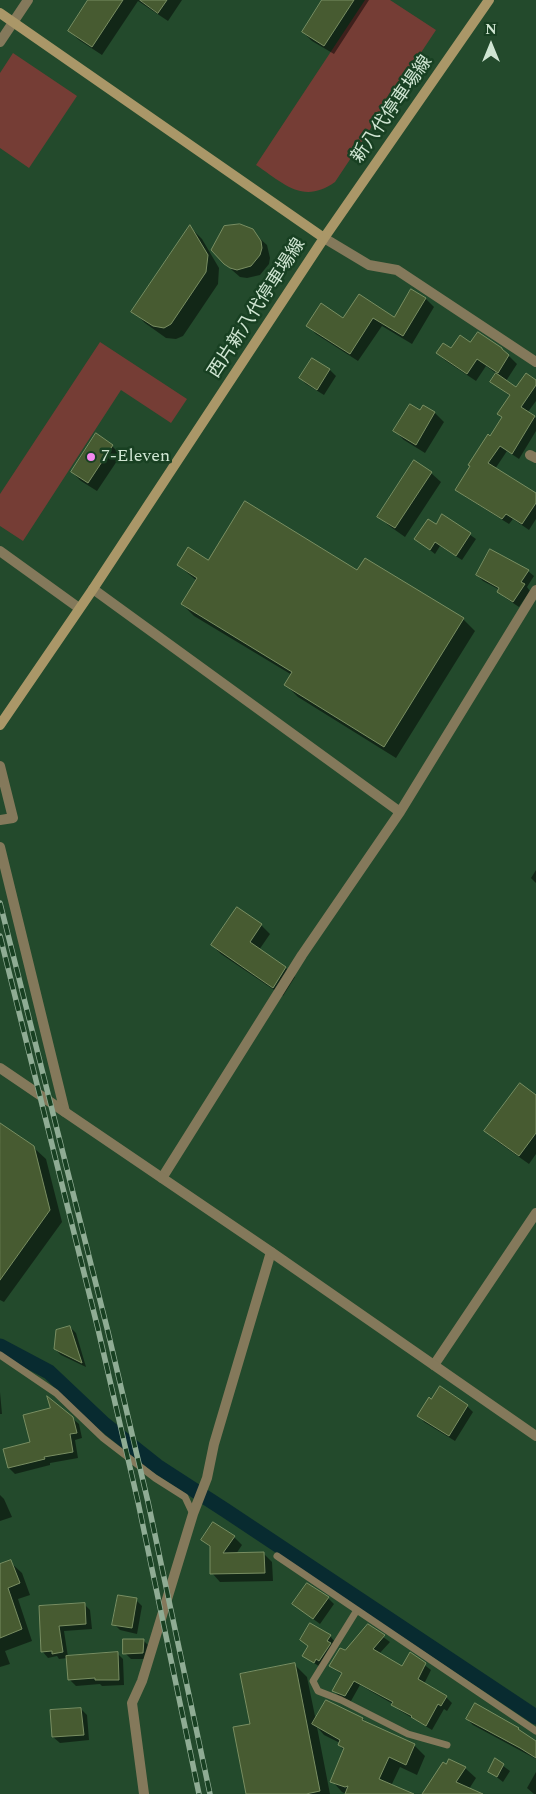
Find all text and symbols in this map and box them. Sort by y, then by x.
text: N [485,19,497,40]
north arrow [466,20,516,70]
street label: 新八代停車場線 [348,52,438,168]
street label: 西片新八代停車場線 [205,235,311,383]
place label: 7-Eleven [101,446,170,468]
marker: 7-Eleven [85,451,97,463]

